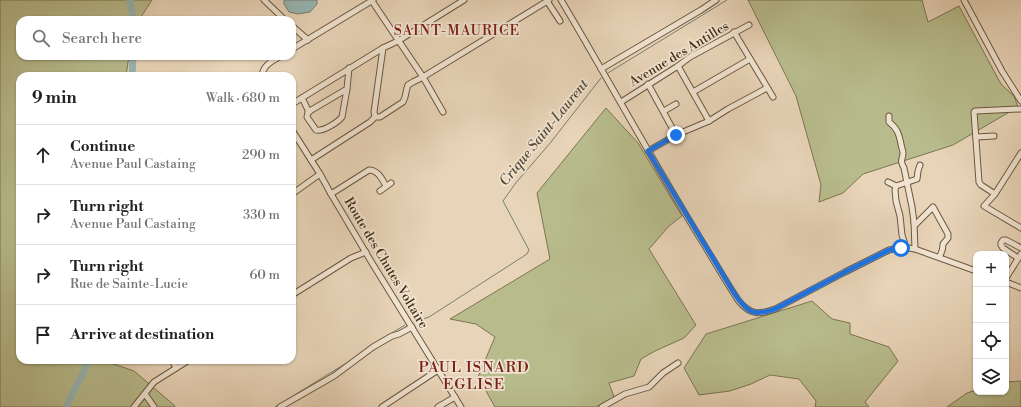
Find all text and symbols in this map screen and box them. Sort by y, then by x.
search box [16,16,296,60]
street label: Avenue des Antilles [625,18,732,91]
district label: SAINT-MAURICE [394,22,520,40]
icon: search [30,27,52,49]
text: Search here [62,29,142,48]
water label: Crique Saint-Laurent [495,76,593,190]
text: 9 min [32,87,77,109]
text: Walk · 680 m [206,90,280,106]
route end [667,126,685,144]
text: Continue [70,137,135,156]
icon: ahead [32,144,54,166]
text: 290 m [242,147,280,163]
text: Avenue Paul Castaing [70,156,196,172]
street label: Route des Chutes Voltaire [340,194,432,332]
text: Turn right [70,197,144,216]
icon: right [32,204,54,226]
text: 330 m [243,207,280,223]
text: Avenue Paul Castaing [70,216,196,232]
route start [892,239,910,257]
map controls [973,251,1009,395]
button: + [973,251,1009,287]
text: Turn right [70,257,144,276]
icon: right [32,264,54,286]
text: 60 m [249,267,280,283]
text: Rue de Sainte-Lucie [70,276,188,292]
button: − [973,287,1009,323]
button: locate [973,323,1009,359]
icon: arrive [32,324,54,346]
text: Arrive at destination [70,325,214,344]
district label: PAUL ISNARD EGLISE [418,358,530,394]
button: layers [973,359,1009,395]

